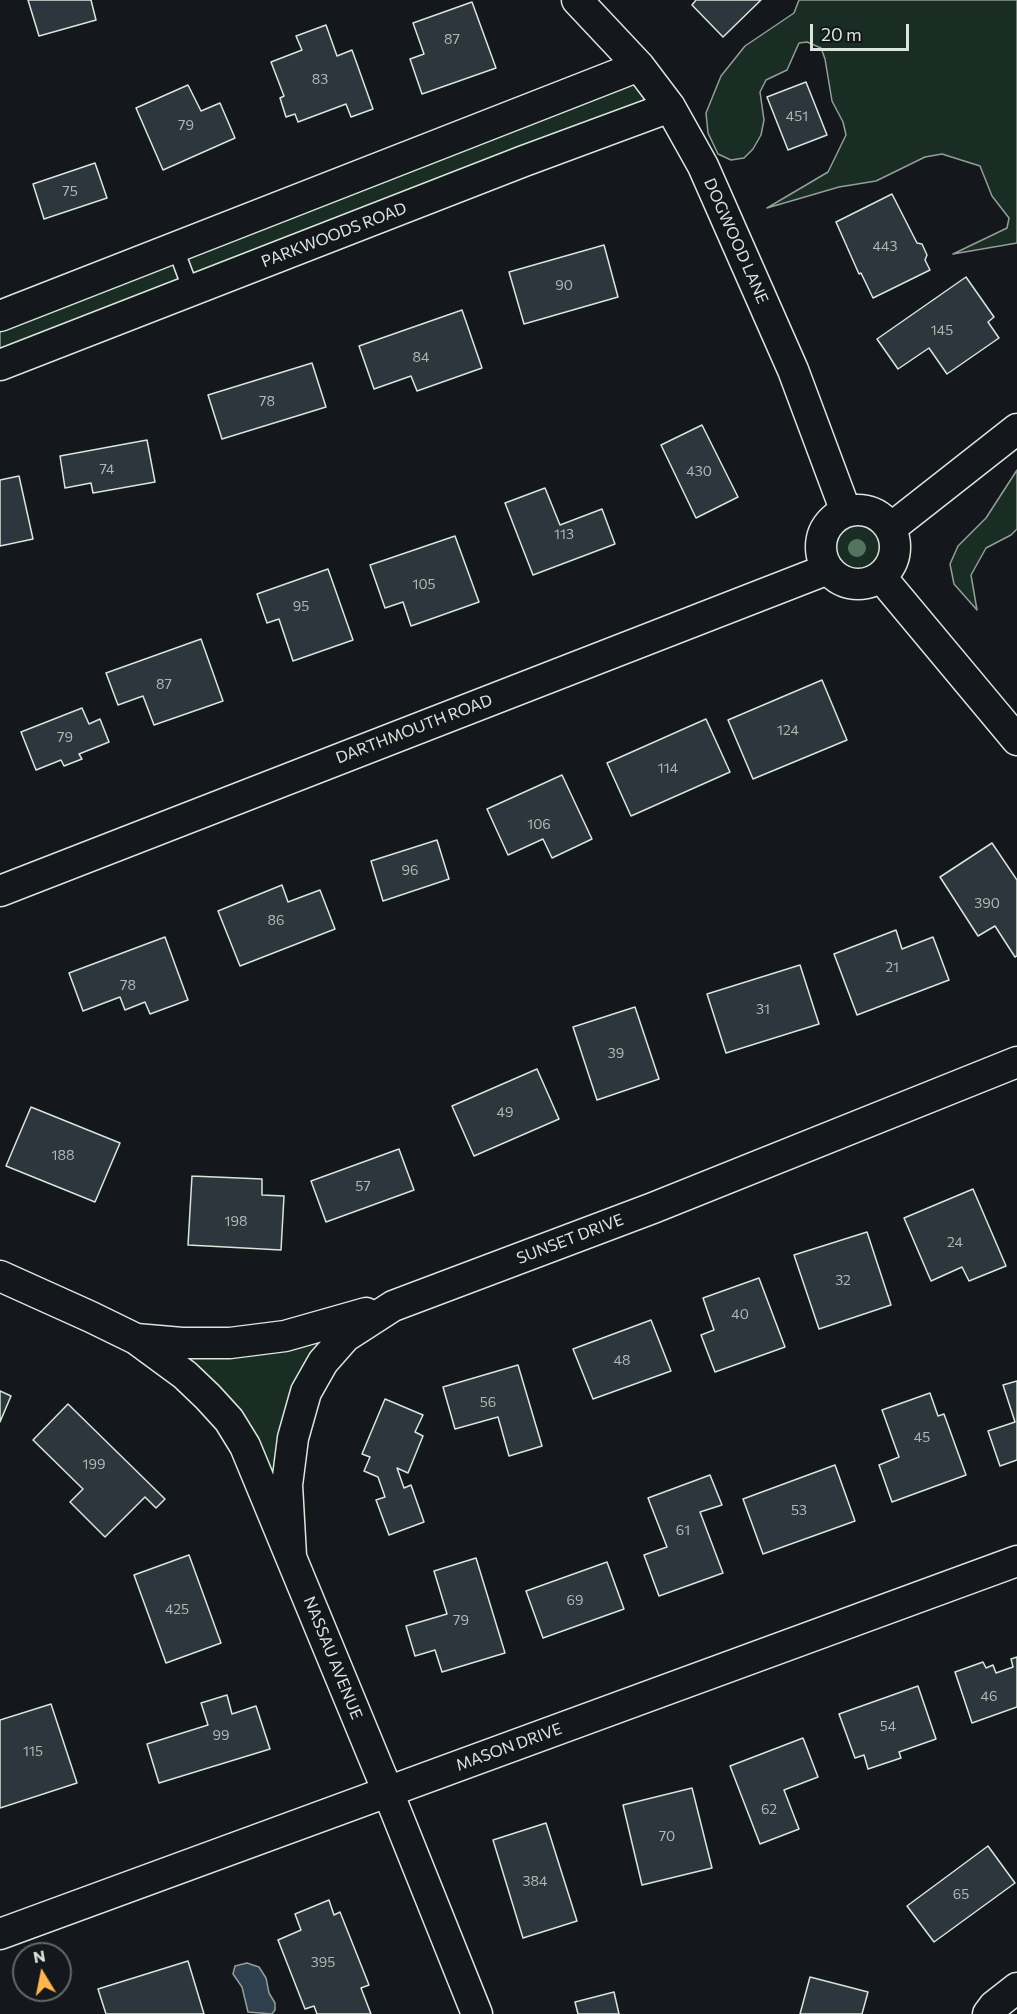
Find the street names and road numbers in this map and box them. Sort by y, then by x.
street label: DOGWOOD LANE [700,175,772,307]
street label: PARKWOODS ROAD [259,198,409,272]
street label: DARTHMOUTH ROAD [333,690,495,768]
street label: SUNSET DRIVE [514,1210,626,1268]
street label: NASSAU AVENUE [300,1594,366,1722]
street label: MASON DRIVE [453,1719,565,1775]

